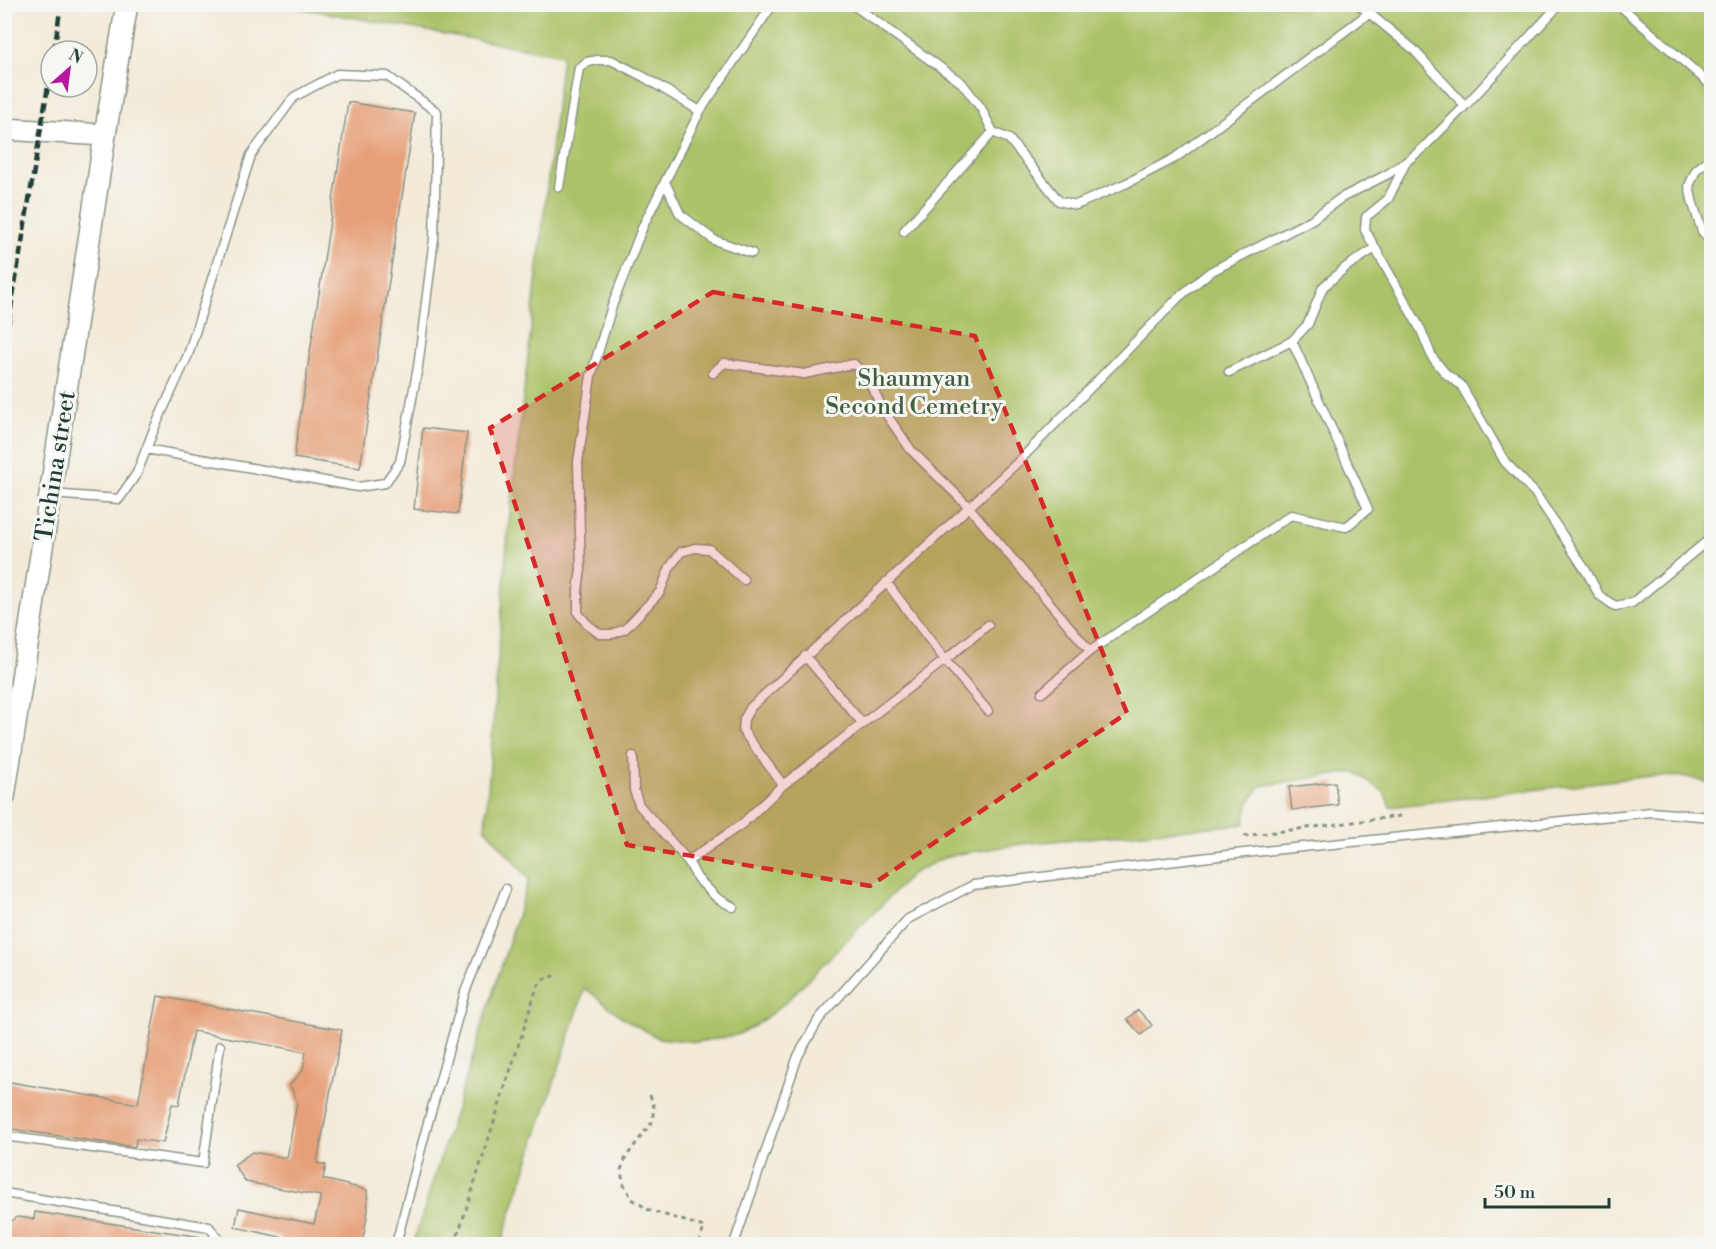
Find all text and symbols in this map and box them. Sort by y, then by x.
north arrow [39,39,99,99]
text: N [65,45,86,69]
park label: Shaumyan Second Cemetry [825,364,1003,422]
street label: Tichina street [29,388,83,544]
scale bar [1485,1171,1610,1209]
text: 50 m [1494,1181,1536,1204]

